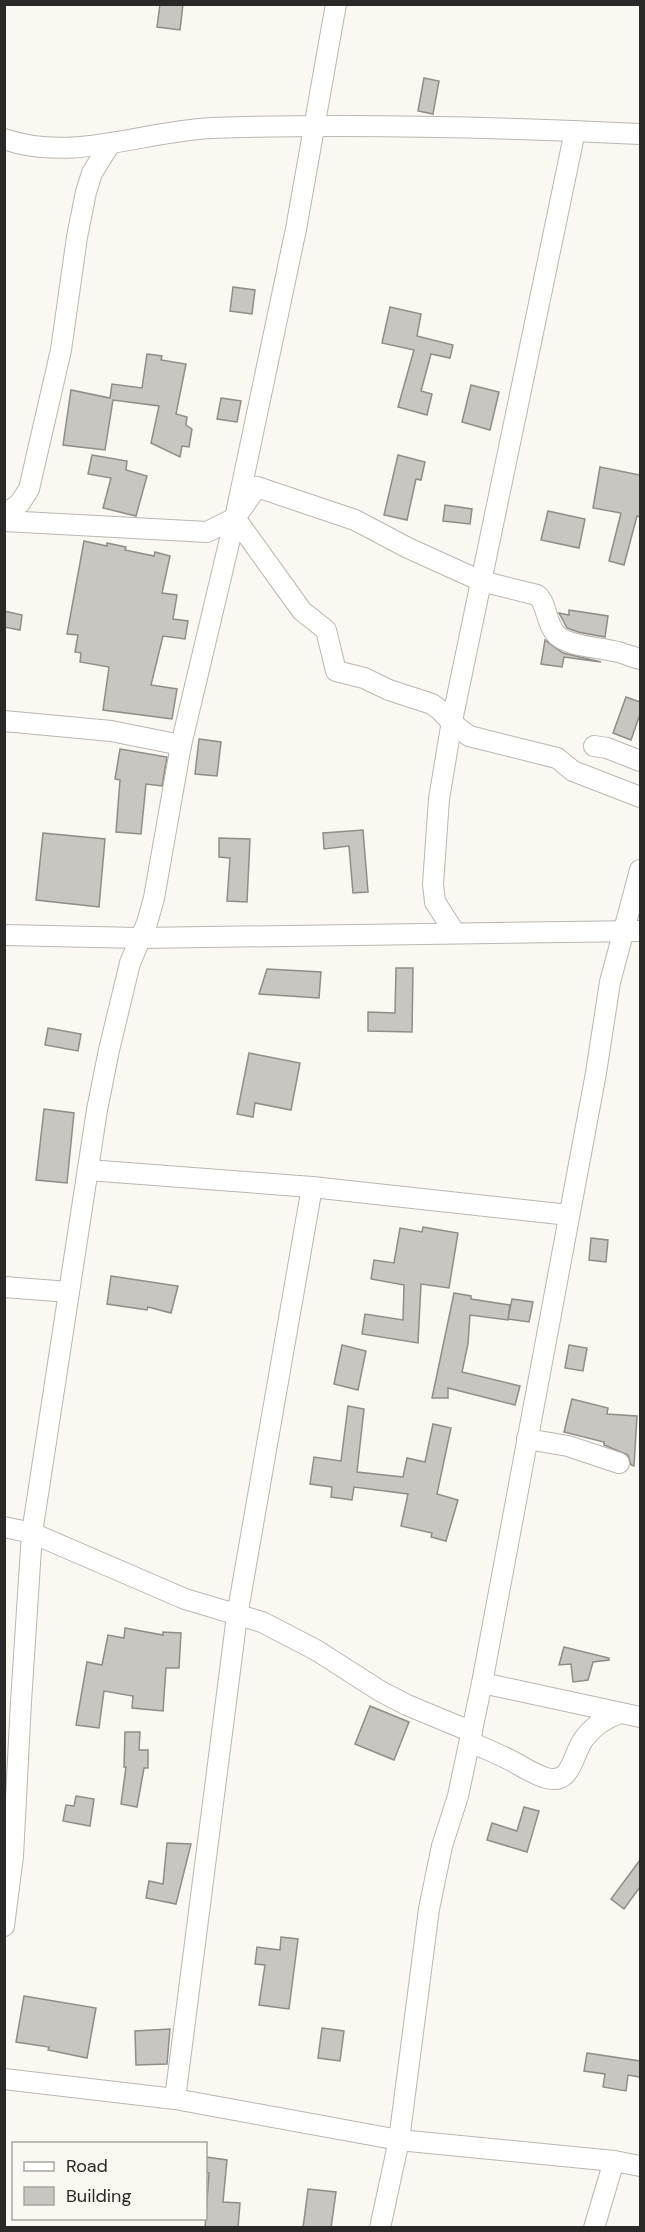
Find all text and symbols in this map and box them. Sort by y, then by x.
legend [12,2142,207,2220]
text: Road [66,2154,108,2178]
text: Building [66,2184,131,2208]

